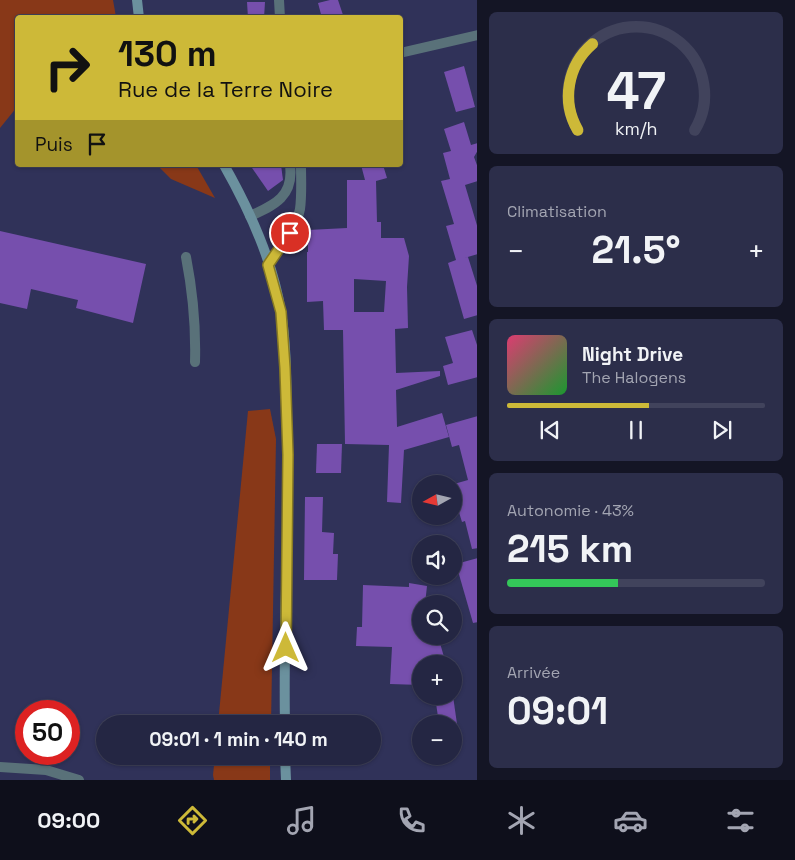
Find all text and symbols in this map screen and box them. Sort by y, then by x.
text: 130 m [118,32,217,76]
icon: right [35,35,100,100]
text: 47 [606,58,666,124]
text: Rue de la Terre Noire [118,75,333,103]
text: km/h [615,117,657,140]
icon: arrive [83,130,111,158]
text: Puis [35,132,73,157]
text: Climatisation [507,201,607,222]
pin [269,212,311,254]
icon: arrive [276,219,304,247]
text: 21.5° [592,226,680,274]
text: − [507,233,524,269]
text: + [748,233,765,269]
text: Night Drive [582,342,683,367]
text: The Halogens [582,367,686,388]
icon: previous [536,416,564,444]
icon: pause [622,416,650,444]
icon: next [708,416,736,444]
north arrow [412,475,462,525]
map controls [412,475,462,765]
text: Autonomie · 43% [507,500,634,521]
text: 215 km [507,525,633,573]
button: sound [412,535,462,585]
button: search [412,595,462,645]
position arrow [259,621,311,673]
button: + [412,655,462,705]
text: Arrivée [507,662,560,683]
text: 09:01 [507,687,608,735]
speed limit sign: 50 [15,700,80,765]
button: − [412,715,462,765]
text: 09:01 · 1 min · 140 m [149,727,328,752]
icon: directions [175,803,210,838]
icon: music [284,803,319,838]
icon: phone [394,803,429,838]
icon: climate [504,803,539,838]
icon: car [613,803,648,838]
icon: filters [723,803,758,838]
text: 09:00 [37,806,100,834]

